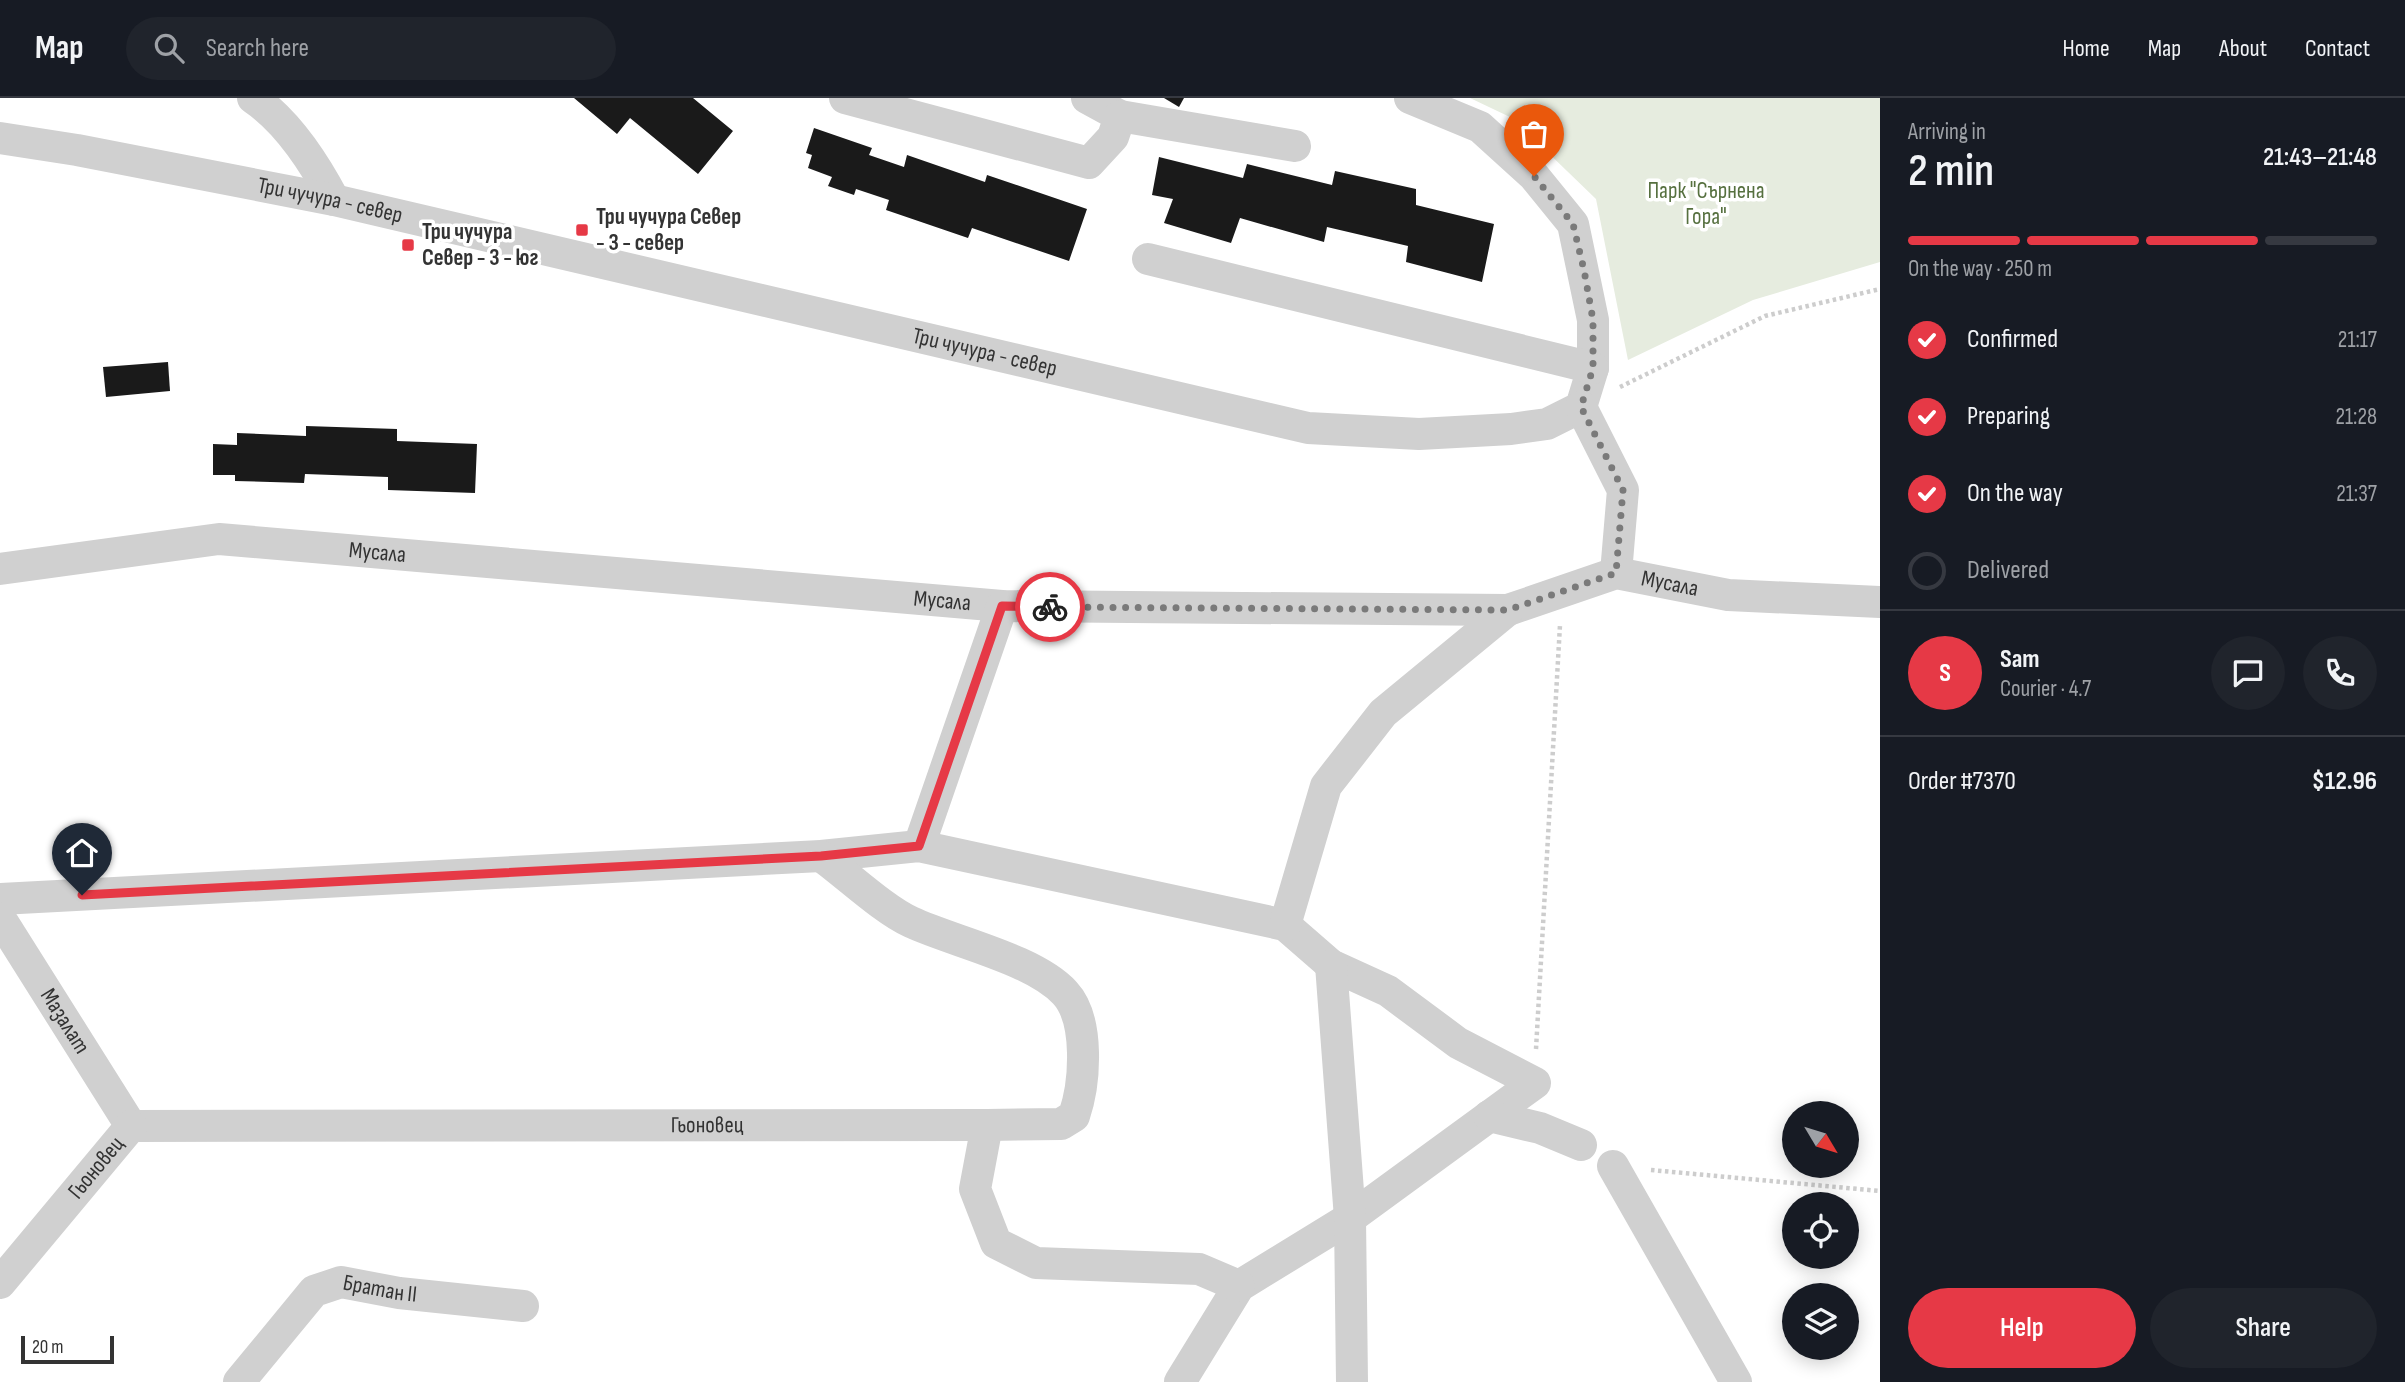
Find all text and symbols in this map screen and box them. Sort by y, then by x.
search box [126,17,616,80]
text: Map [35,28,84,68]
icon: search [150,29,188,67]
text: Search here [206,33,309,64]
text: Home [2062,34,2110,63]
text: Map [2148,34,2181,63]
text: About [2219,34,2267,63]
text: Contact [2305,34,2370,63]
pin [1504,104,1564,176]
icon: bag [1515,115,1553,153]
text: Arriving in [1908,118,1986,146]
text: 21:43–21:48 [2263,142,2377,173]
text: 2 min [1908,144,1994,199]
street label: Три чучура - север [255,171,405,230]
park label: Парк "Сърнена Гора" [1647,177,1765,231]
place label: Три чучура Север - 3 - север [596,203,741,257]
place label: Три чучура Север - 3 - юг [422,218,538,272]
marker: Три чучура Север - 3 - север [574,222,590,238]
marker: Три чучура Север - 3 - юг [400,237,416,253]
text: On the way · 250 m [1908,255,2052,283]
icon: check [1908,321,1946,359]
street label: Три чучура - север [910,322,1060,383]
text: Confirmed [1967,324,2058,355]
text: 21:17 [2338,326,2377,354]
icon: check [1908,398,1946,436]
text: Preparing [1967,401,2050,432]
text: 21:28 [2336,403,2377,431]
icon: check [1908,475,1946,513]
text: On the way [1967,478,2063,509]
text: 21:37 [2336,480,2377,508]
street label: Мусала [348,536,407,569]
text: Delivered [1967,555,2049,586]
street label: Мусала [1639,564,1701,603]
courier [1015,572,1085,642]
street label: Мусала [912,584,972,617]
icon: bike [1031,588,1069,626]
button: chat [2211,636,2285,710]
button: phone [2303,636,2377,710]
text: Sam [2000,644,2040,675]
text: S [1939,658,1951,689]
text: Courier · 4.7 [2000,675,2091,703]
text: Order #7370 [1908,766,2016,797]
text: $12.96 [2312,766,2377,797]
pin [52,823,112,895]
icon: home [63,834,101,872]
street label: Мазалат [34,983,96,1059]
north arrow [1782,1101,1858,1178]
map controls [1782,1101,1859,1360]
street label: Гьоновец [671,1111,744,1139]
street label: Гьоновец [62,1131,130,1205]
button: locate [1782,1192,1859,1269]
street label: Братан ІІ [341,1269,418,1309]
button: layers [1782,1283,1859,1360]
button: Help [1908,1288,2136,1368]
button: Share [2150,1288,2377,1368]
scale bar [21,1333,114,1365]
text: 20 m [32,1336,64,1359]

